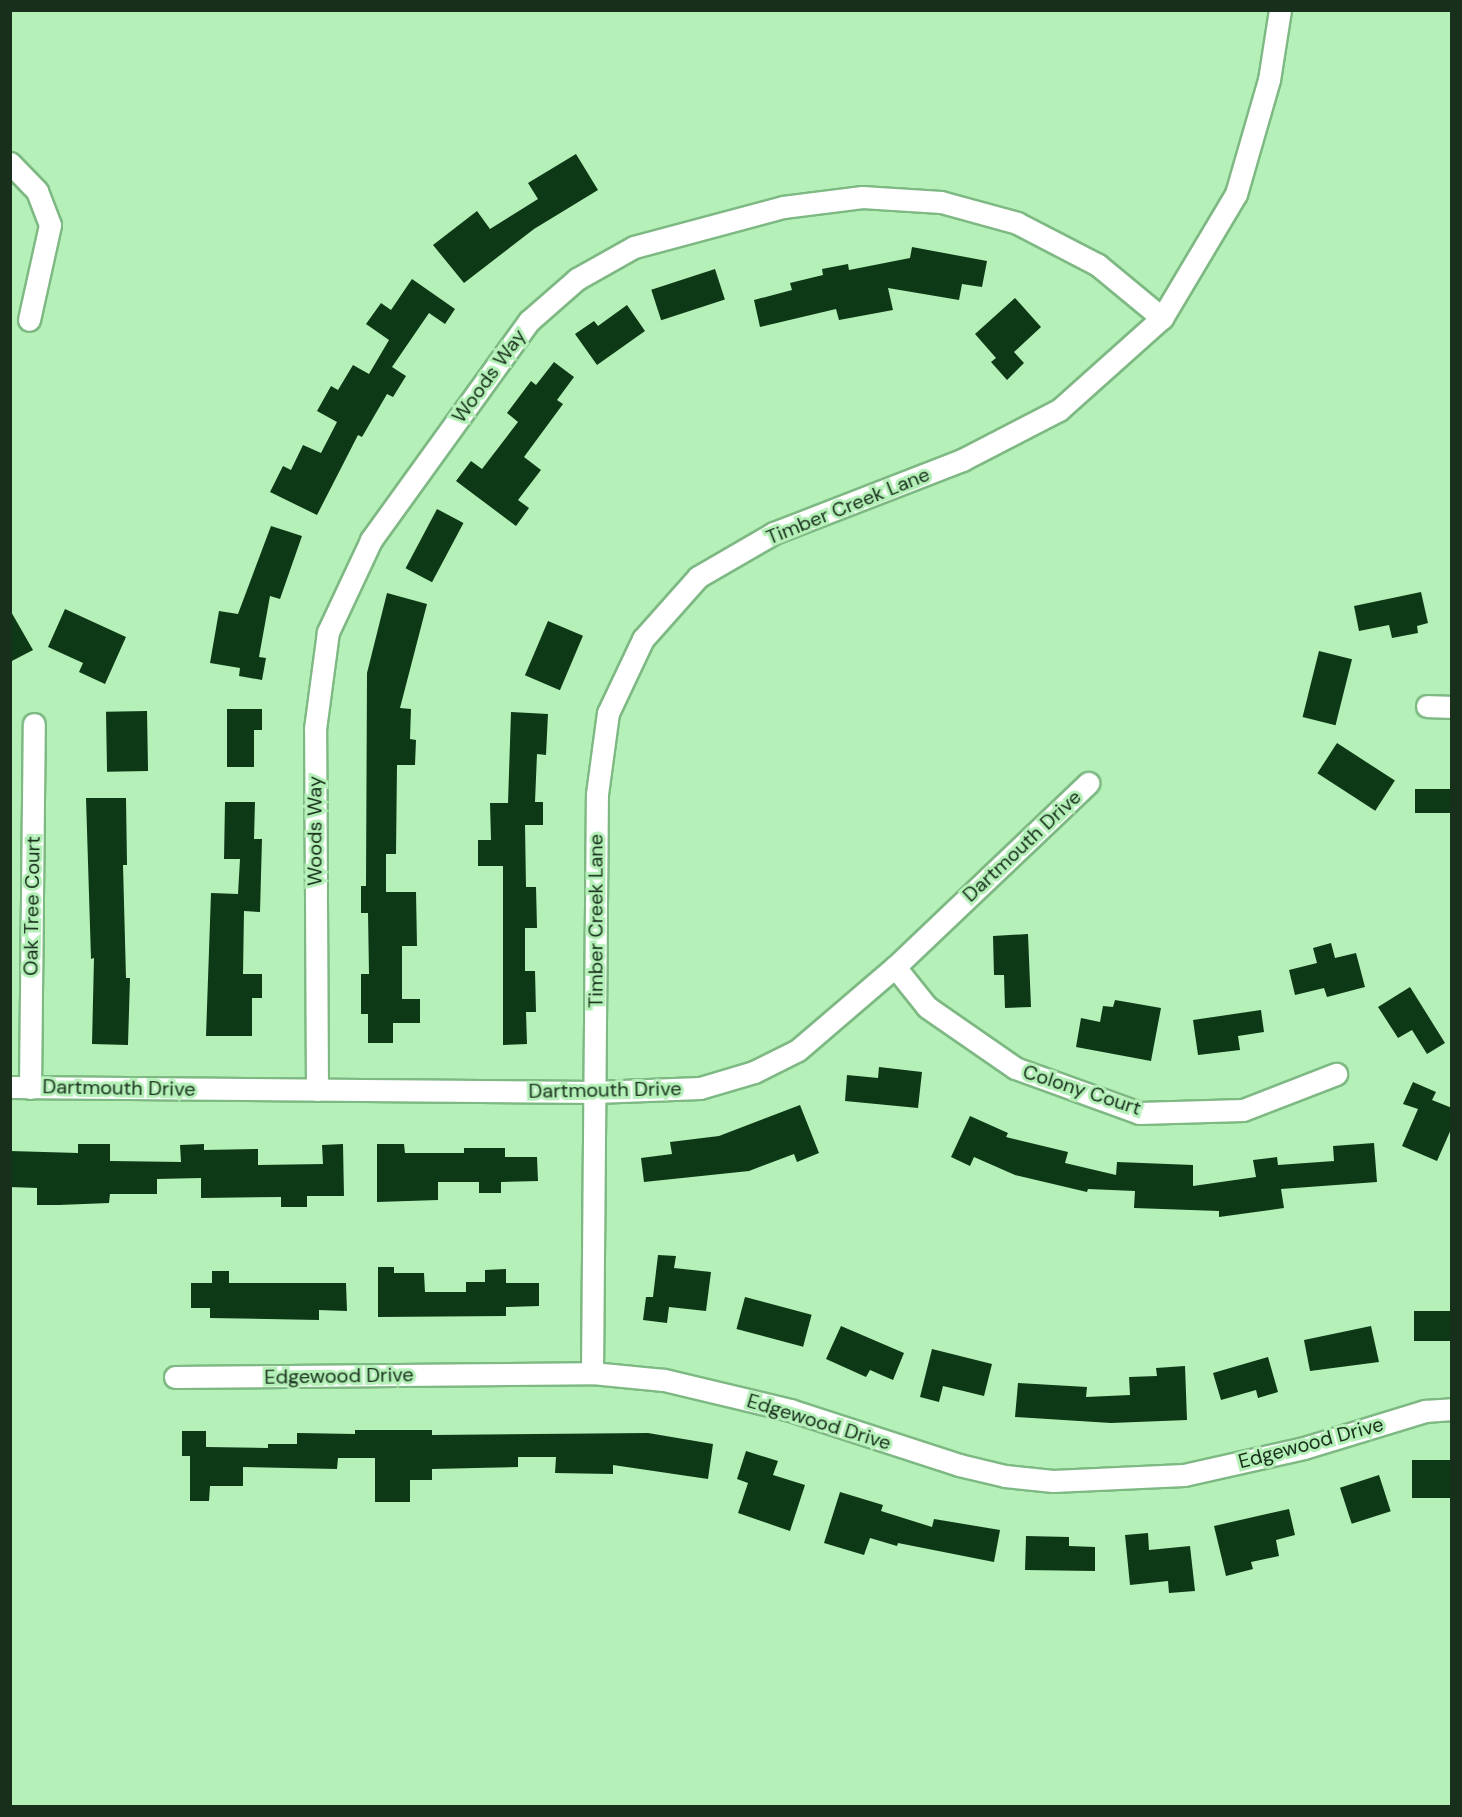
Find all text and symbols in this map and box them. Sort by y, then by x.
street label: Woods Way [447,324,531,428]
street label: Timber Creek Lane [763,462,933,550]
street label: Woods Way [303,776,327,886]
street label: Dartmouth Drive [958,785,1086,907]
street label: Timber Creek Lane [584,834,608,1008]
street label: Oak Tree Court [19,836,45,976]
street label: Colony Court [1020,1060,1144,1120]
street label: Dartmouth Drive [42,1075,196,1101]
street label: Dartmouth Drive [528,1077,682,1103]
street label: Edgewood Drive [264,1363,414,1389]
street label: Edgewood Drive [744,1389,894,1455]
street label: Edgewood Drive [1236,1412,1386,1474]

